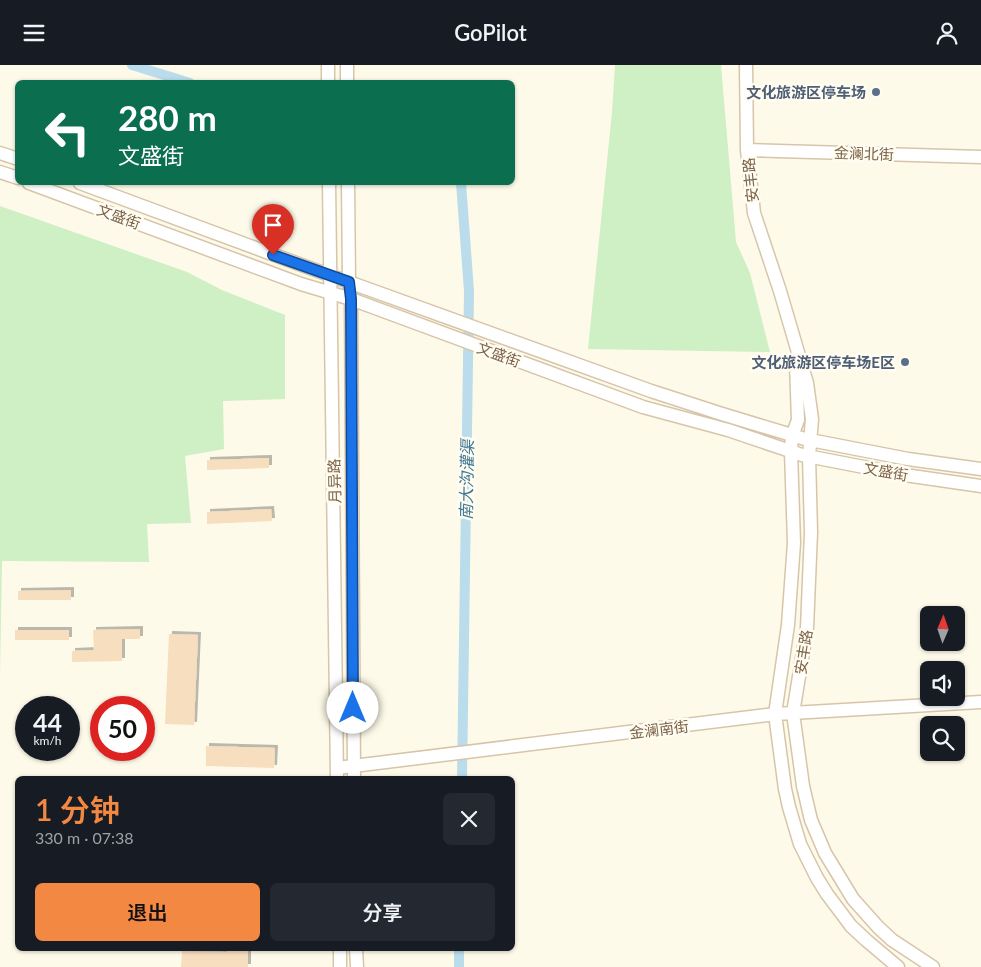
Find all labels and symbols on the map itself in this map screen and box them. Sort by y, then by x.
place label: 文化旅游区停车场 [746,83,866,101]
marker: 文化旅游区停车场 [870,86,882,98]
street label: 金澜北街 [834,143,894,163]
street label: 安丰路 [739,157,761,203]
street label: 文盛街 [95,200,143,232]
pin [252,204,294,255]
street label: 文盛街 [475,338,523,370]
place label: 文化旅游区停车场E区 [751,353,895,371]
marker: 文化旅游区停车场E区 [899,356,911,368]
water label: 南大沟灌渠 [456,438,476,520]
street label: 月异路 [325,458,343,504]
street label: 文盛街 [862,458,910,484]
north arrow [920,606,965,651]
street label: 安丰路 [791,628,815,676]
position arrow [326,681,378,733]
speed limit sign: 50 [90,696,155,761]
street label: 金澜南街 [628,716,690,742]

